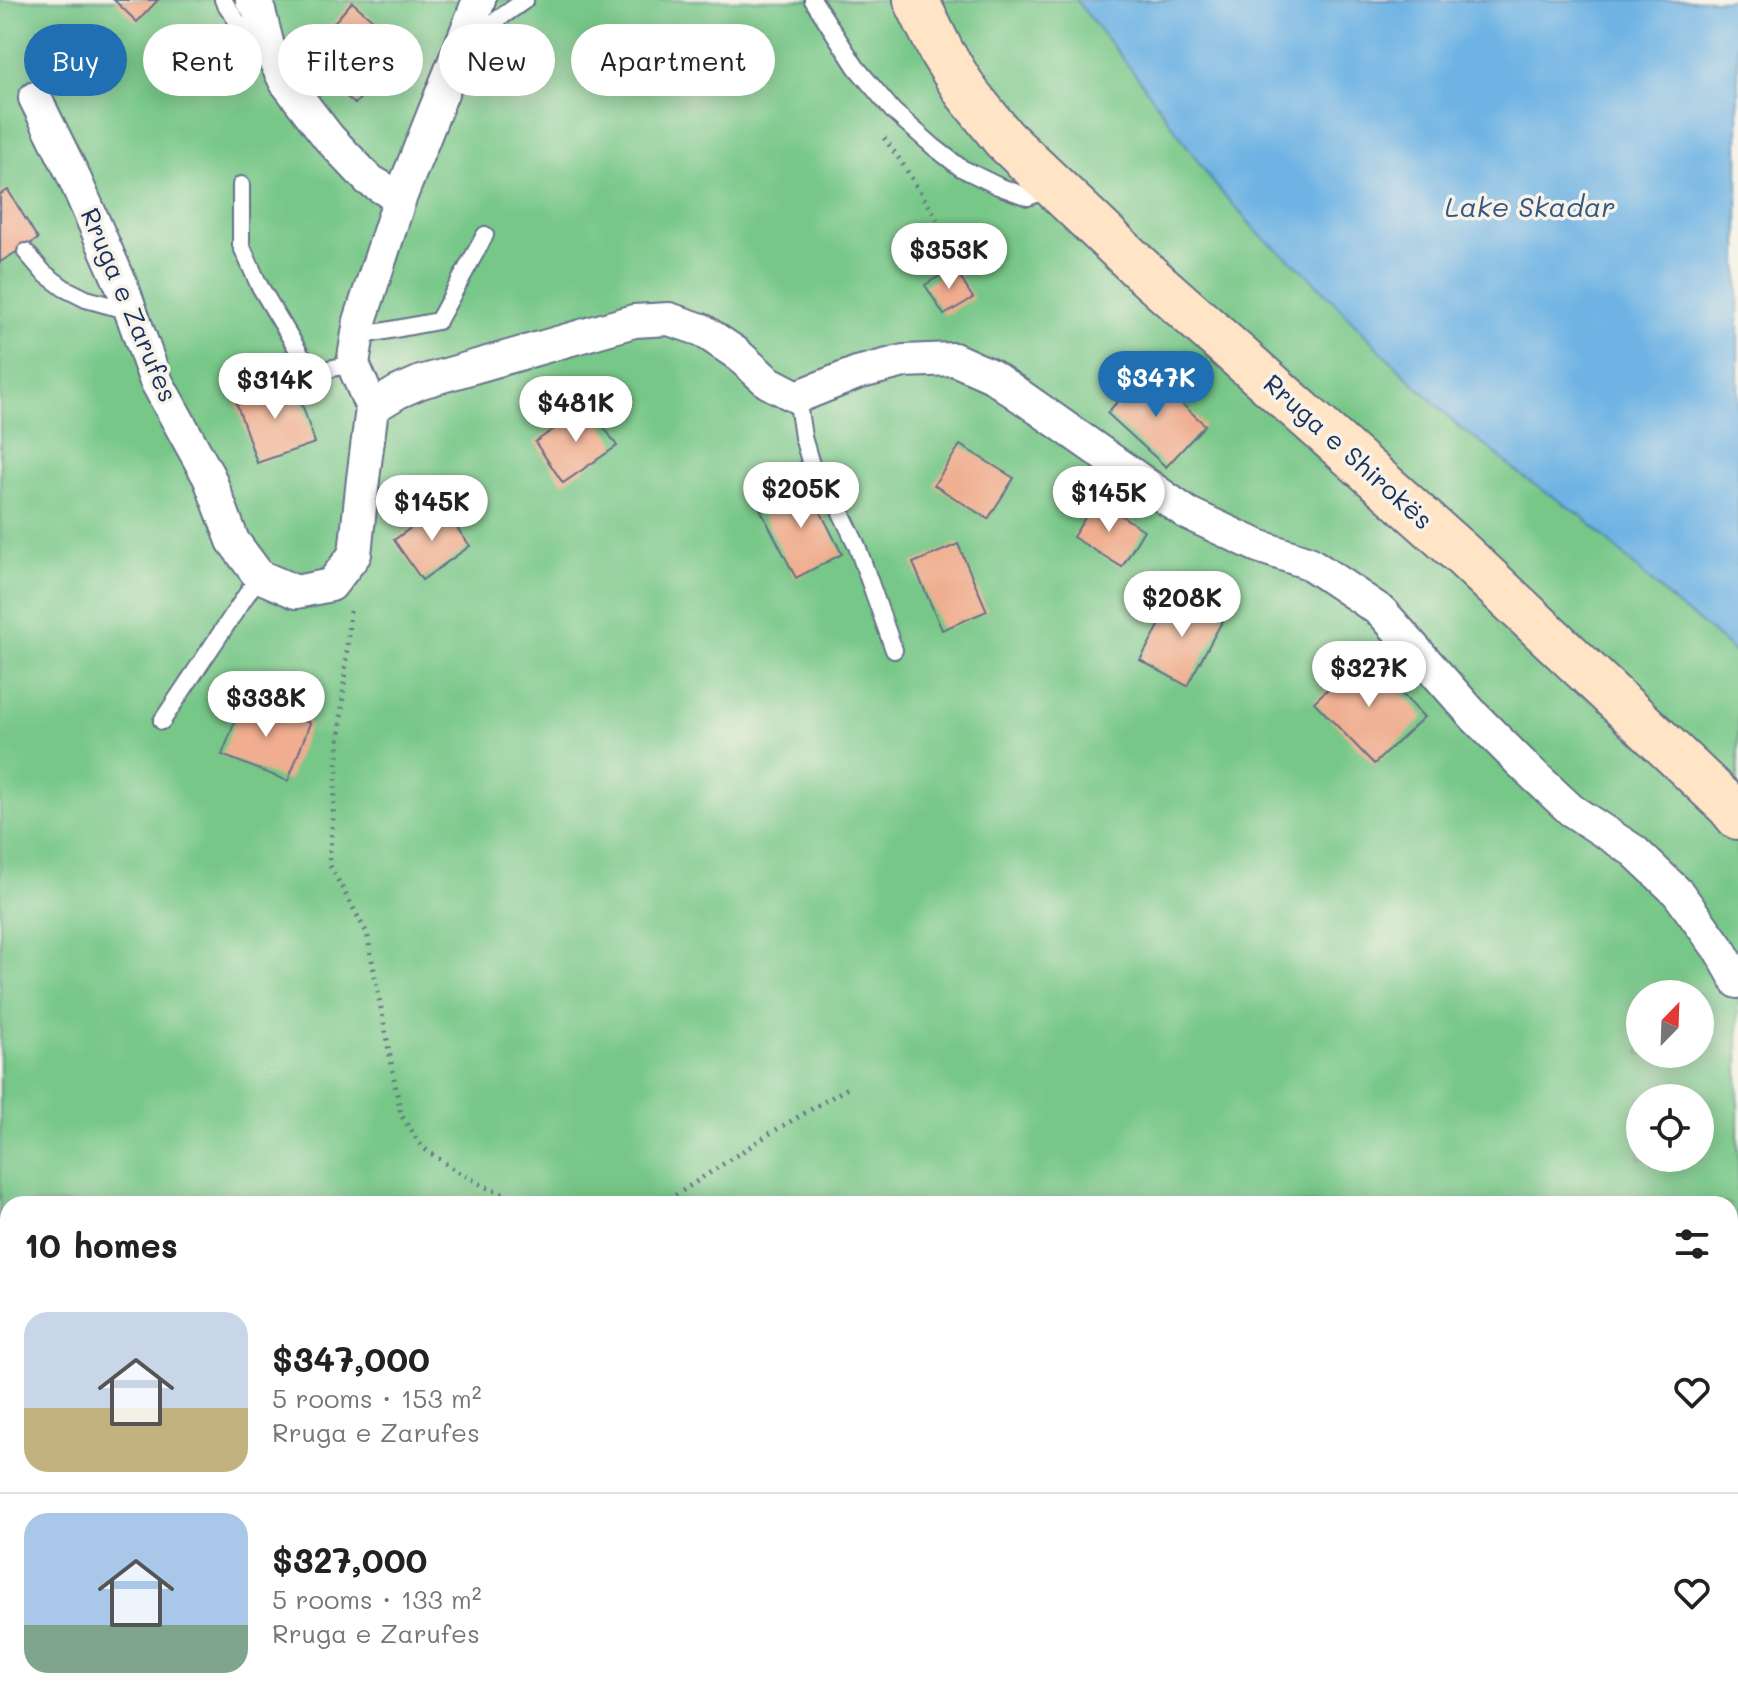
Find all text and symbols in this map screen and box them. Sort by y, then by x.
chip: Buy [24,24,127,96]
chip: Rent [143,24,262,96]
chip: Filters [278,24,423,96]
chip: New [439,24,555,96]
chip: Apartment [571,24,775,96]
water label: Lake Skadar [1445,188,1615,224]
street label: Rruga e Zarufes [74,202,186,407]
pin: $353K [893,223,1005,291]
text: $353K [909,232,989,266]
pin: $347K [1100,351,1212,419]
pin: $314K [219,353,331,421]
text: $347K [1116,360,1196,394]
text: $314K [237,362,313,396]
street label: Rruga e Shirokës [1257,366,1441,536]
pin: $481K [520,376,632,444]
text: $481K [537,385,615,419]
pin: $205K [745,462,857,530]
pin: $145K [1053,466,1165,534]
text: $205K [761,471,841,505]
pin: $145K [376,475,488,543]
text: $145K [1071,475,1147,509]
text: $145K [394,484,470,518]
pin: $208K [1126,571,1238,639]
text: $208K [1142,580,1222,614]
pin: $327K [1313,641,1425,709]
text: $327K [1330,650,1408,684]
pin: $338K [210,671,322,739]
text: $338K [226,680,306,714]
north arrow [1626,980,1714,1068]
map controls [1626,980,1714,1172]
button: locate [1626,1084,1714,1172]
text: 10 homes [24,1222,178,1267]
icon: filters [1670,1222,1714,1266]
text: $347,000 [272,1336,430,1381]
icon: home [88,1344,184,1440]
icon: heart [1670,1370,1714,1414]
text: 5 rooms · 153 m² [272,1381,482,1415]
text: Rruga e Zarufes [272,1415,480,1449]
text: $327,000 [272,1537,427,1582]
icon: home [88,1545,184,1641]
icon: heart [1670,1571,1714,1615]
text: 5 rooms · 133 m² [272,1582,482,1616]
text: Rruga e Zarufes [272,1616,480,1650]

